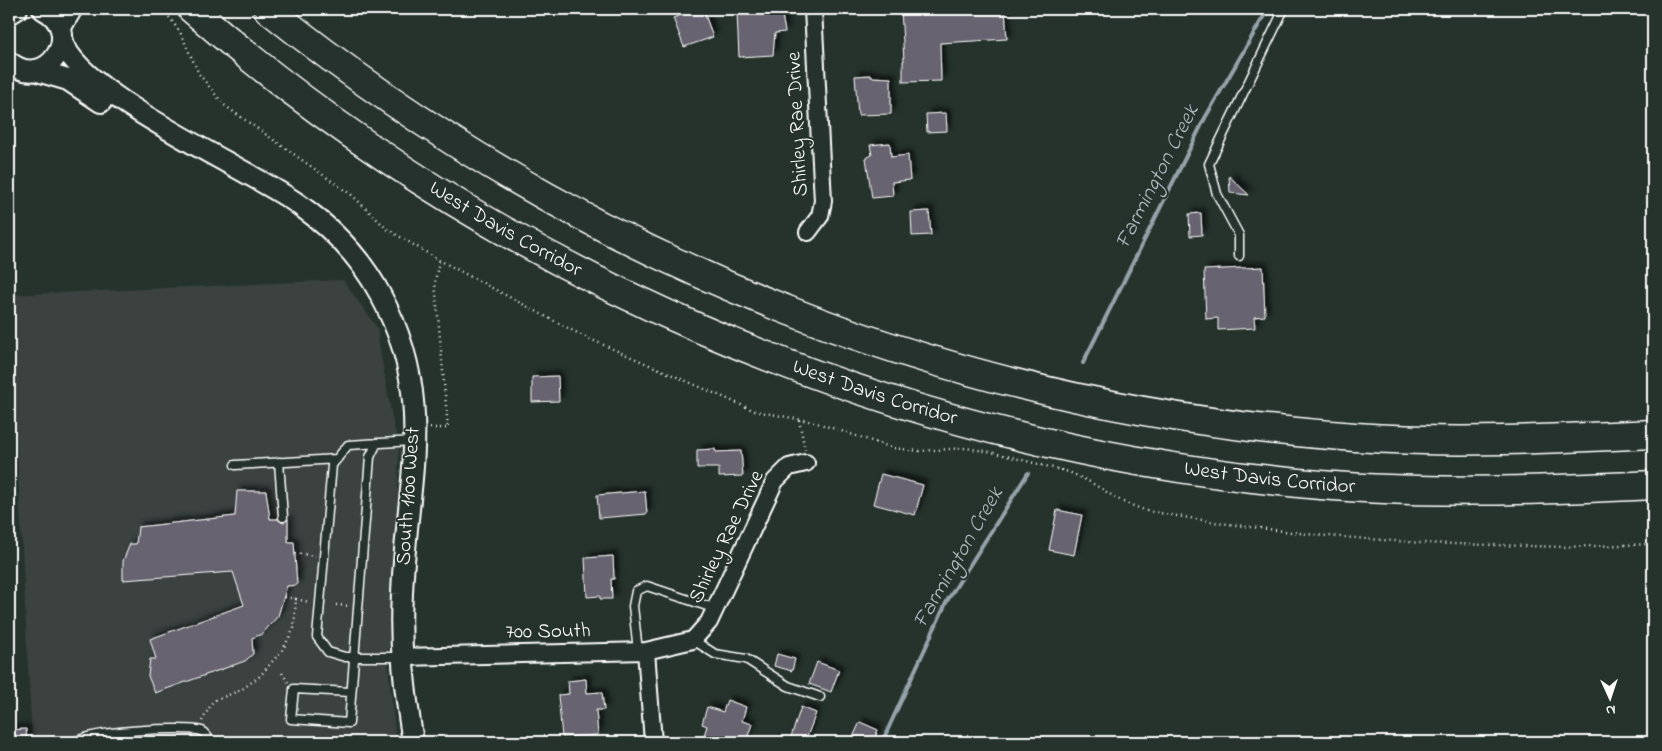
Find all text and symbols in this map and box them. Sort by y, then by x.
street label: Shirley Rae Drive [779,50,819,197]
water label: Farmington Creek [1108,98,1209,255]
street label: West Davis Corridor [423,174,587,286]
street label: West Davis Corridor [788,352,961,434]
street label: South 1100 West [389,426,429,566]
street label: West Davis Corridor [1182,454,1357,503]
street label: Shirley Rae Drive [682,465,774,610]
water label: Farmington Creek [906,480,1013,634]
street label: 700 South [505,616,591,648]
north arrow [1584,674,1634,724]
text: N [1605,699,1616,720]

